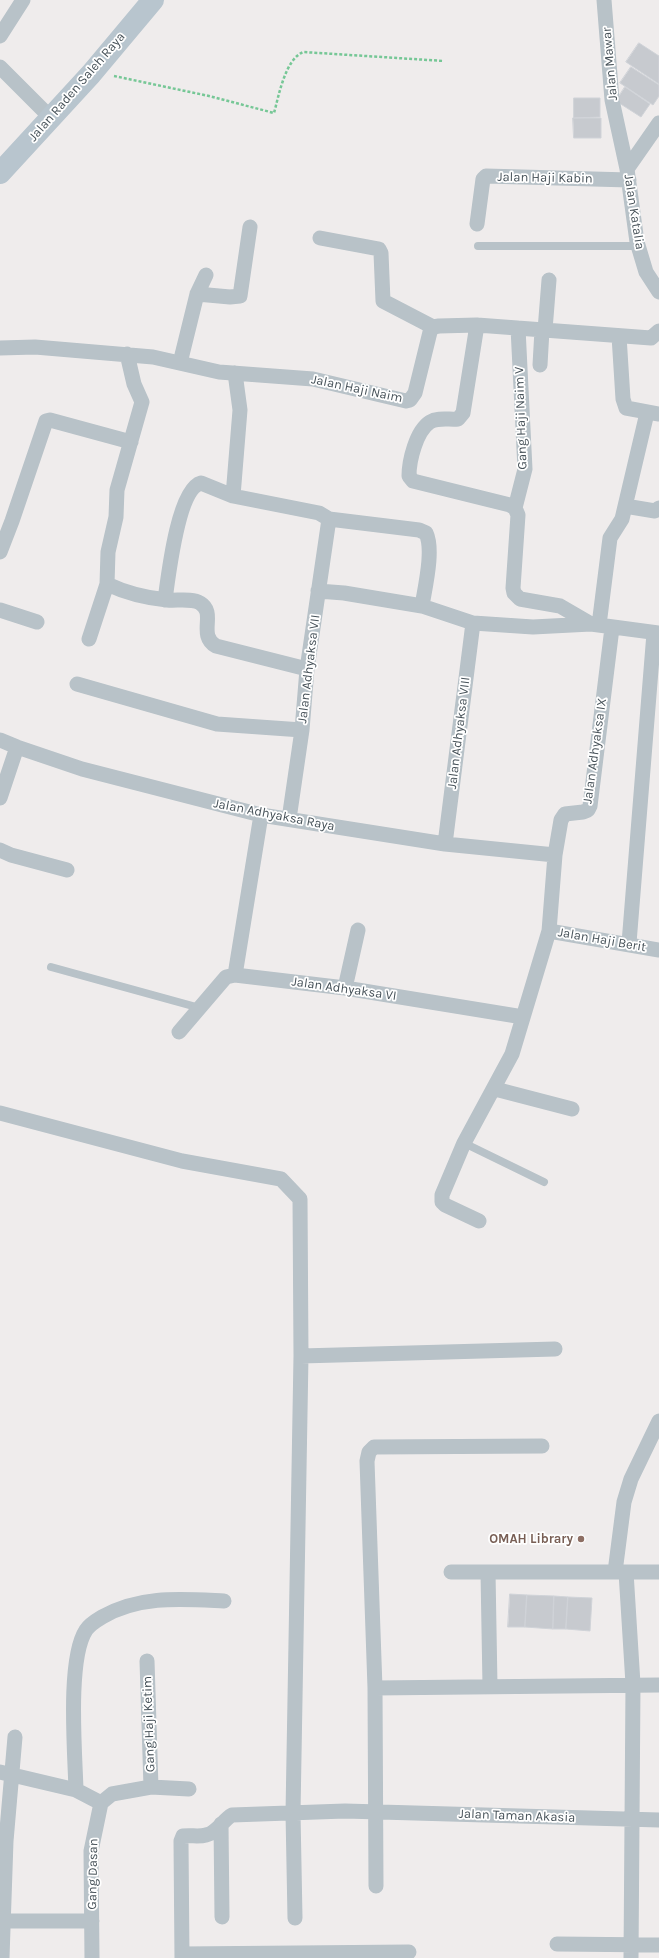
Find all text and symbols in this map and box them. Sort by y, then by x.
street label: Jalan Mawar [599,27,621,101]
street label: Jalan Raden Saleh Raya [25,29,129,145]
street label: Jalan Haji Kabin [497,169,593,187]
street label: Jalan Katalia [620,173,648,251]
street label: Gang Haji Naim V [511,366,531,470]
street label: Jalan Haji Naim [310,372,404,406]
street label: Jalan Adhyaksa VII [295,614,323,724]
street label: Jalan Adhyaksa VIII [444,676,474,790]
street label: Jalan Adhyaksa IX [580,697,610,805]
street label: Jalan Adhyaksa Raya [212,796,336,834]
street label: Jalan Haji Berit [557,925,647,955]
street label: Jalan Adhyaksa VI [291,974,397,1004]
place label: OMAH Library [489,1531,573,1547]
marker: OMAH Library [576,1534,586,1544]
street label: Gang Haji Ketim [140,1676,158,1772]
street label: Jalan Taman Akasia [458,1806,576,1826]
street label: Gang Dasan [85,1838,101,1910]

